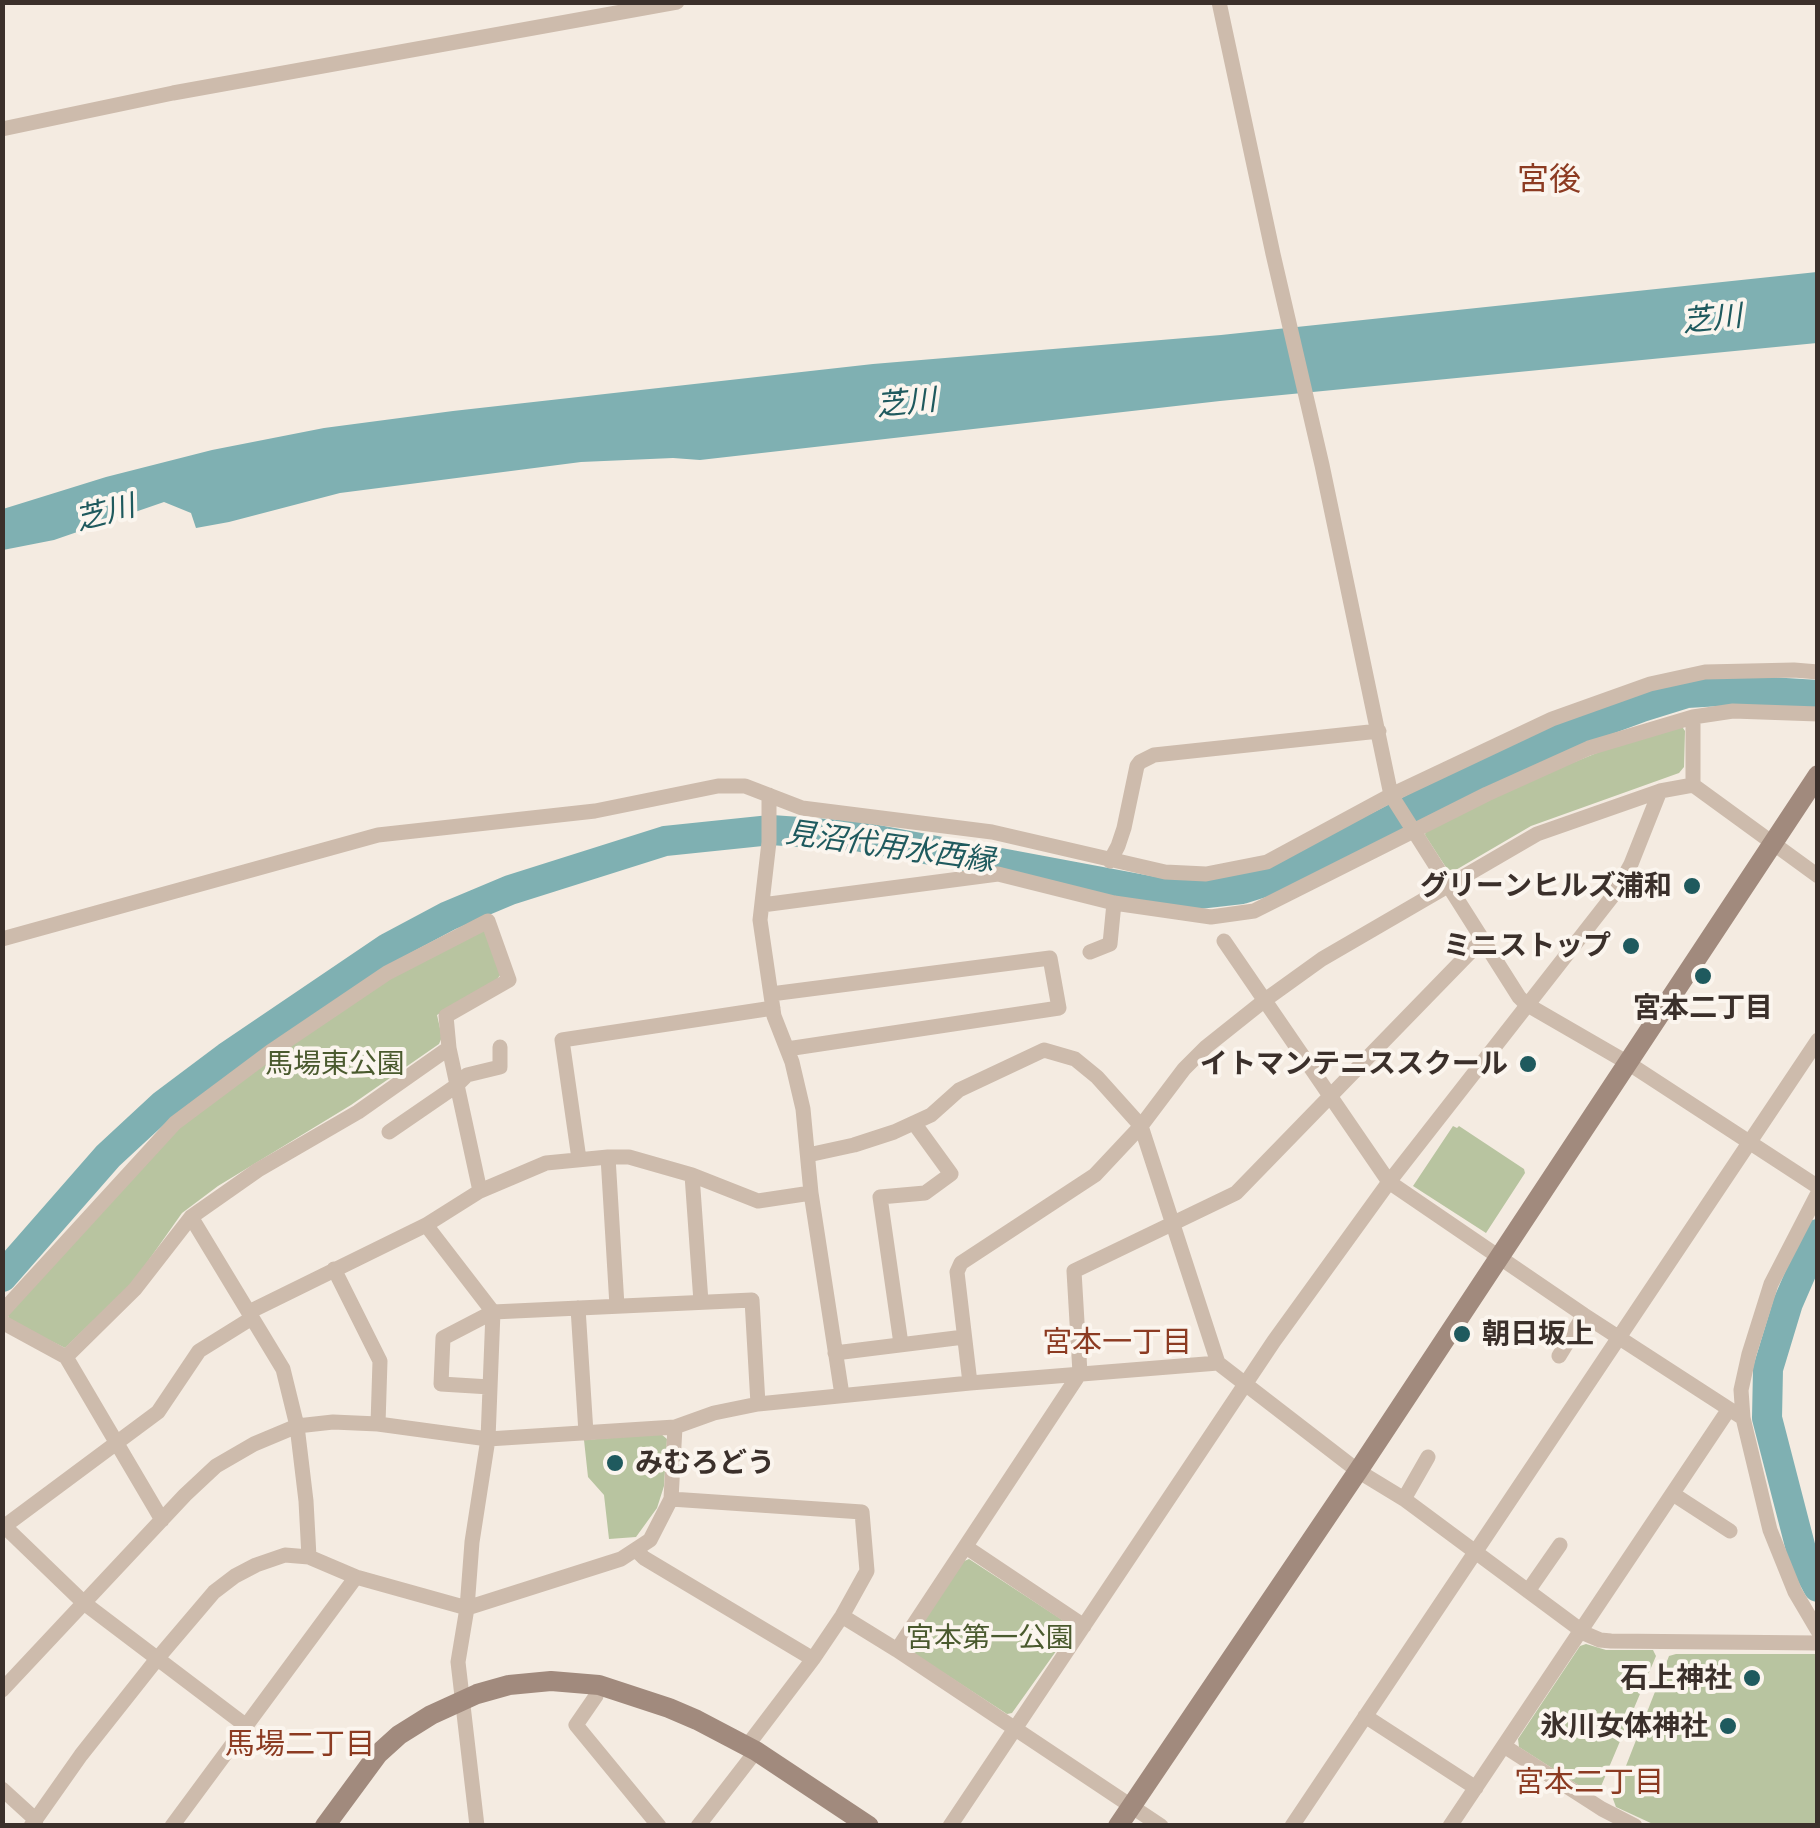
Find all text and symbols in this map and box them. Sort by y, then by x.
district label: 宮後 [1517,161,1581,199]
water label: 芝川 [1680,298,1744,340]
water label: 芝川 [874,382,938,424]
water label: 芝川 [71,488,139,538]
water label: 見沼代用水西縁 [784,815,996,879]
place label: グリーンヒルズ浦和 [1420,869,1672,903]
marker: グリーンヒルズ浦和 [1681,875,1703,897]
place label: ミニストップ [1443,929,1611,963]
marker: ミニストップ [1620,935,1642,957]
marker: 宮本二丁目 [1692,965,1714,987]
place label: 宮本二丁目 [1633,991,1773,1025]
park label: 馬場東公園 [265,1047,405,1081]
place label: イトマンテニススクール [1200,1047,1508,1081]
marker: イトマンテニススクール [1517,1053,1539,1075]
place label: 朝日坂上 [1482,1317,1594,1351]
marker: 朝日坂上 [1451,1323,1473,1345]
district label: 宮本一丁目 [1042,1325,1192,1361]
place label: みむろどう [635,1446,775,1480]
marker: みむろどう [604,1452,626,1474]
park label: 宮本第一公園 [906,1621,1074,1655]
place label: 石上神社 [1620,1661,1732,1695]
marker: 石上神社 [1741,1667,1763,1689]
place label: 氷川女体神社 [1540,1709,1708,1743]
marker: 氷川女体神社 [1717,1715,1739,1737]
district label: 馬場二丁目 [225,1727,375,1763]
district label: 宮本二丁目 [1514,1765,1664,1801]

